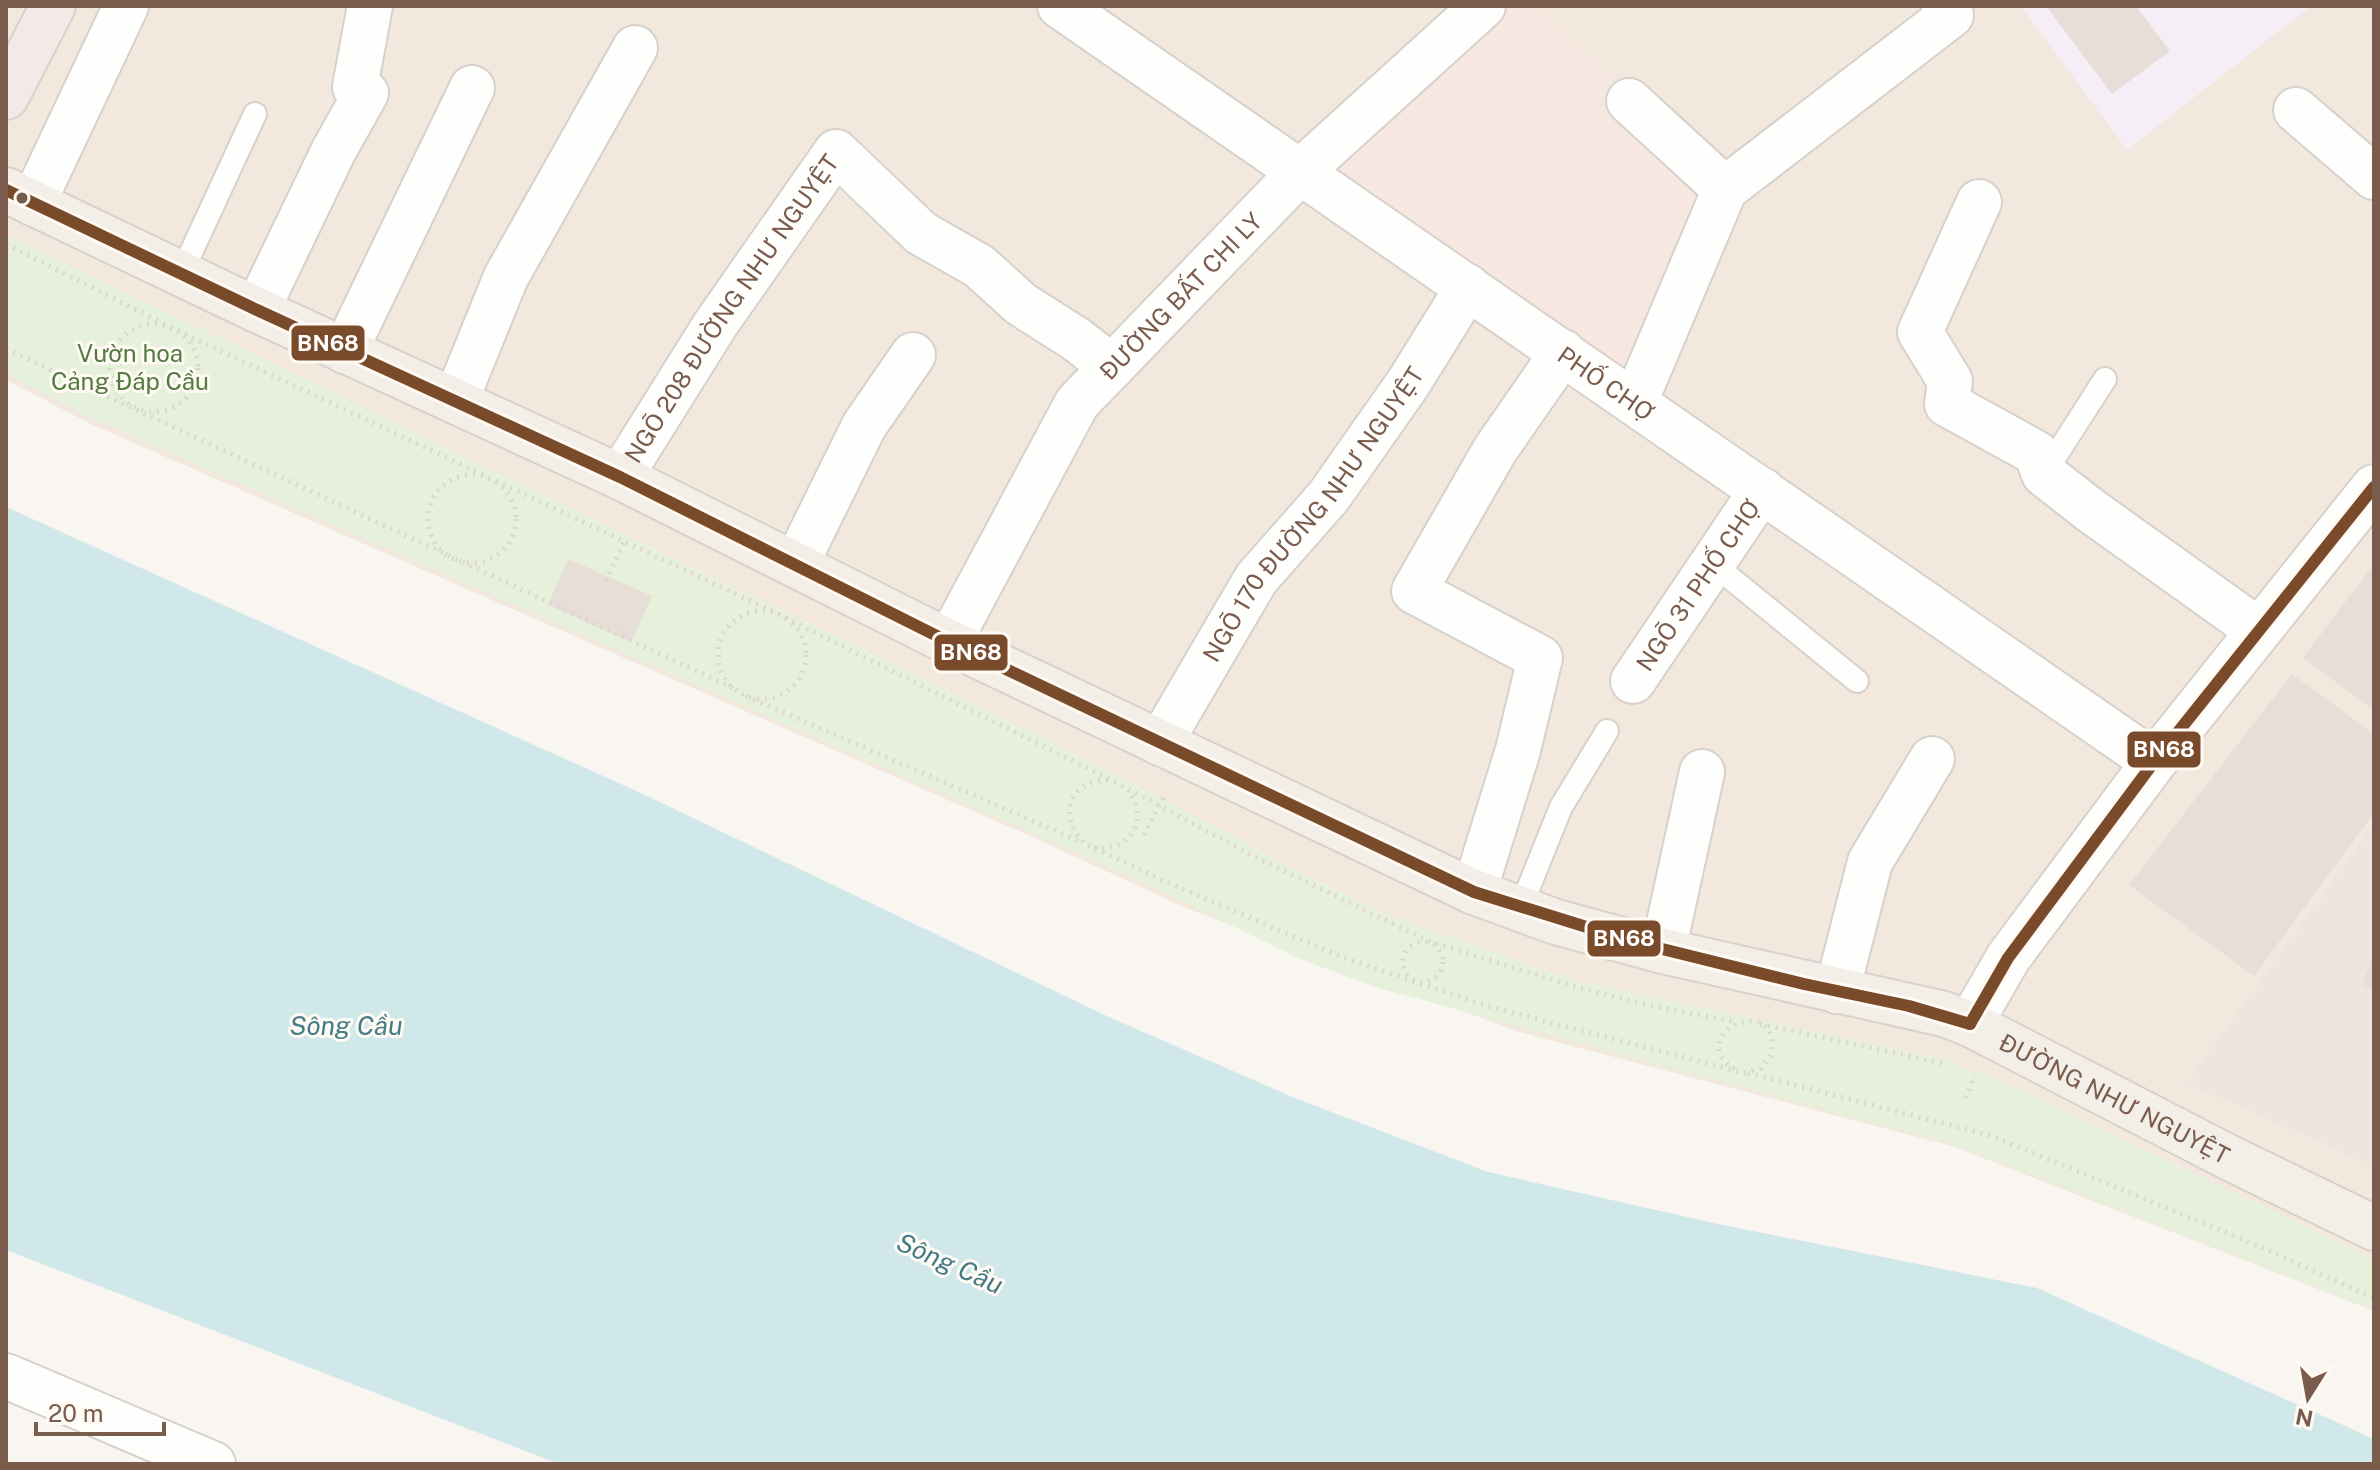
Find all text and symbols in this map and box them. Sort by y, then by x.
street label: NGÕ 208 ĐƯỜNG NHƯ NGUYỆT [619,149,844,468]
unlabelled marker [14,190,30,206]
street label: ĐƯỜNG BẤT CHI LY [1093,206,1268,385]
line badge: BN68 [290,324,366,362]
text: BN68 [297,330,359,356]
park label: Vườn hoa Cảng Đáp Cầu [51,339,209,395]
street label: PHỐ CHỢ [1553,340,1660,427]
street label: NGÕ 170 ĐƯỜNG NHƯ NGUYỆT [1197,361,1429,667]
street label: NGÕ 31 PHỐ CHỢ [1630,494,1766,676]
line badge: BN68 [933,633,1009,672]
text: BN68 [940,639,1002,665]
line badge: BN68 [2126,730,2202,769]
text: BN68 [2133,736,2195,762]
line badge: BN68 [1586,919,1662,958]
text: BN68 [1593,925,1655,951]
water label: Sông Cầu [289,1010,403,1041]
street label: ĐƯỜNG NHƯ NGUYỆT [1995,1028,2234,1169]
water label: Sông Cầu [892,1226,1008,1300]
north arrow [2268,1358,2348,1438]
scale bar [36,1386,164,1436]
text: 20 m [48,1399,104,1427]
text: N [2293,1403,2315,1432]

